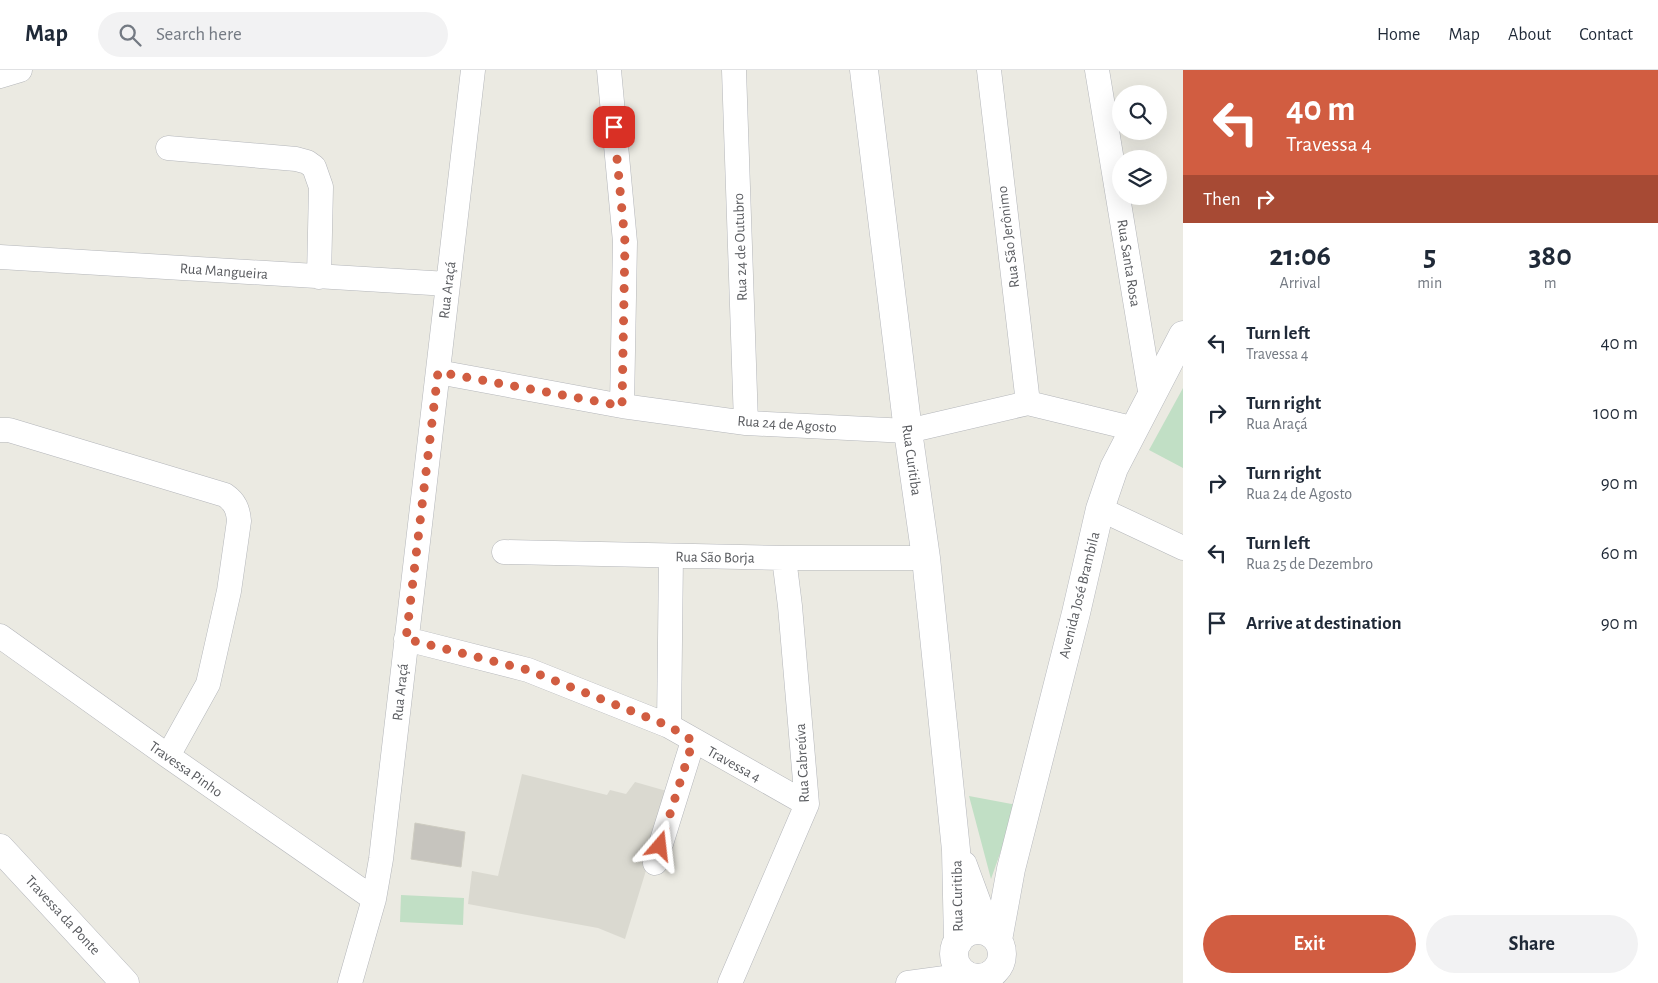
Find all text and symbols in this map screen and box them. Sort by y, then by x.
search box [98,12,448,57]
icon: search [116,21,144,49]
text: Map [25,22,68,46]
text: Search here [156,25,242,44]
text: Home [1377,26,1420,44]
text: Map [1448,26,1480,44]
text: About [1508,26,1551,44]
text: Contact [1579,26,1633,44]
map controls [1112,85,1167,205]
button: search [1112,85,1167,140]
icon: left [1203,90,1268,155]
text: 40 m [1286,92,1355,127]
pin [593,106,635,148]
icon: arrive [600,113,628,141]
text: Travessa 4 [1286,133,1372,155]
button: layers [1112,150,1167,205]
street label: Rua São Jerônimo [995,185,1022,289]
icon: right [1251,185,1279,213]
text: Then [1203,190,1241,209]
street label: Rua 24 de Outubro [731,193,750,301]
street label: Rua Santa Rosa [1114,218,1143,308]
text: 21:06 [1269,241,1331,271]
text: 5 [1423,241,1436,271]
text: 380 [1528,241,1572,271]
street label: Rua Araçá [437,260,458,320]
street label: Rua Mangueira [179,261,269,282]
text: Arrival [1280,275,1321,291]
text: min [1417,275,1442,291]
text: m [1544,275,1557,291]
text: Turn left [1246,324,1310,343]
icon: left [1203,329,1231,357]
text: 40 m [1600,334,1638,353]
text: Travessa 4 [1246,346,1309,362]
text: Turn right [1246,394,1321,413]
icon: right [1203,399,1231,427]
text: 100 m [1593,404,1638,423]
street label: Rua 24 de Agosto [737,414,837,435]
text: Rua Araçá [1246,416,1308,432]
street label: Rua Curitiba [899,424,924,497]
text: Turn right [1246,464,1321,483]
icon: right [1203,469,1231,497]
text: 90 m [1601,474,1638,493]
text: Rua 24 de Agosto [1246,486,1352,502]
street label: Avenida José Brambila [1056,530,1103,660]
text: Turn left [1246,534,1310,553]
icon: left [1203,539,1231,567]
text: 60 m [1601,544,1638,563]
street label: Rua São Borja [675,549,755,566]
text: Rua 25 de Dezembro [1246,556,1373,572]
icon: arrive [1203,609,1231,637]
text: Arrive at destination [1246,614,1402,633]
text: 90 m [1601,614,1638,633]
street label: Rua Araçá [390,662,411,722]
street label: Rua Cabreúva [793,723,812,803]
street label: Travessa Pinho [146,739,225,800]
street label: Travessa 4 [704,744,763,785]
position arrow [633,819,685,871]
street label: Rua Curitiba [949,860,966,932]
street label: Travessa da Ponte [22,873,103,958]
button: Exit [1203,915,1416,973]
button: Share [1426,915,1638,973]

